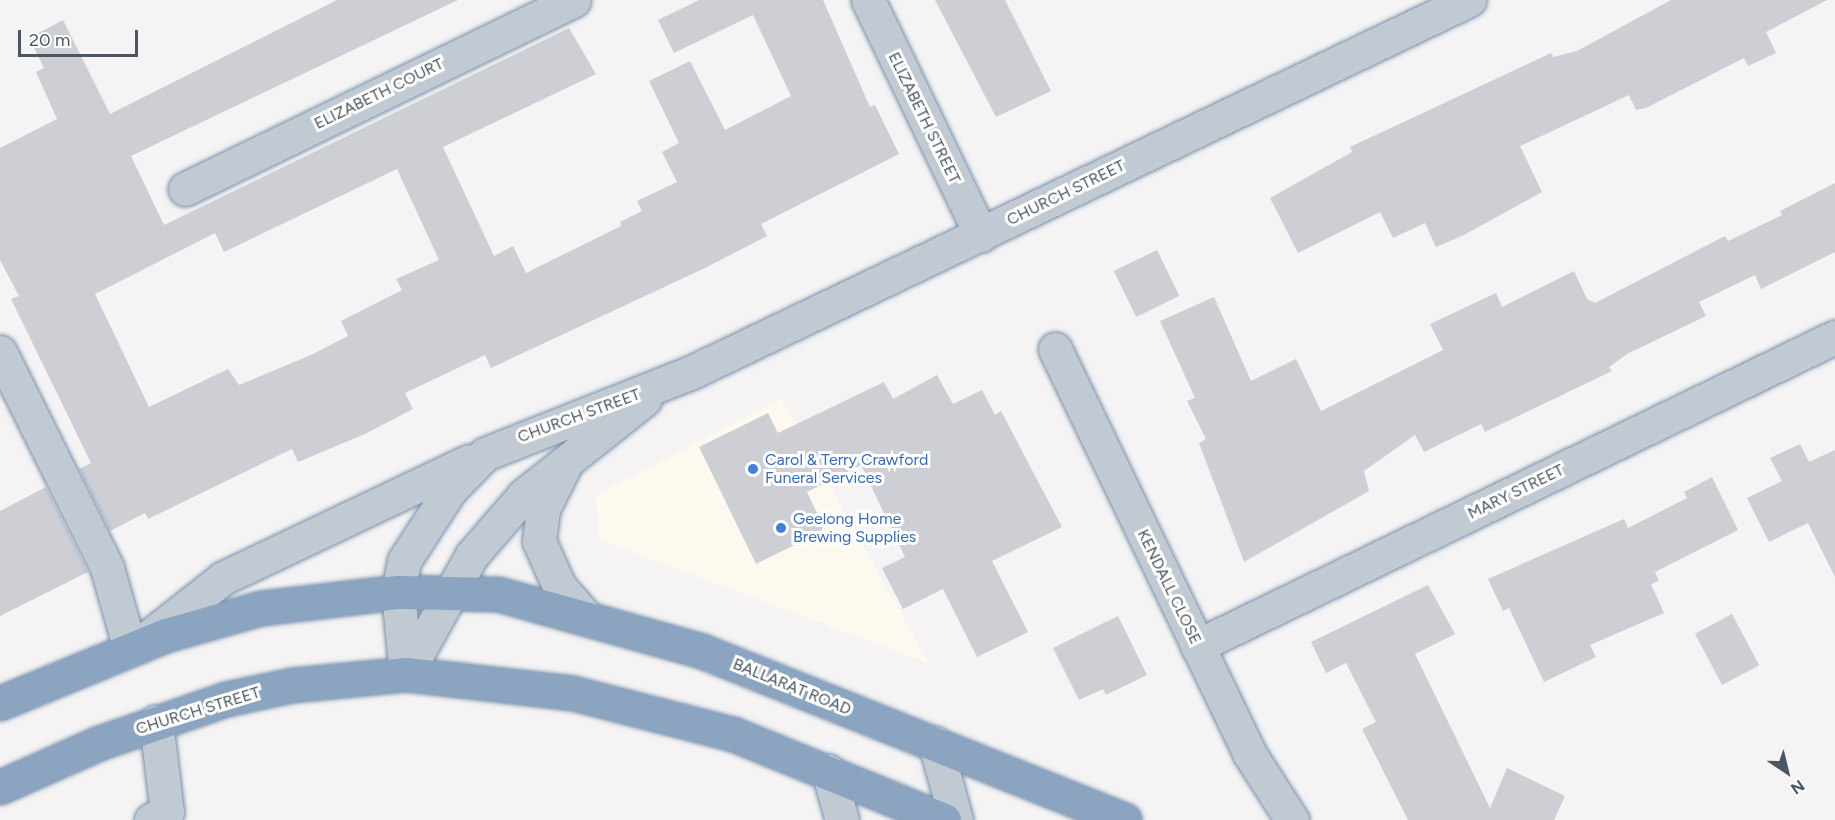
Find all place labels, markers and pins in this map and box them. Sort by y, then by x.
place label: Carol & Terry Crawford Funeral Services [765,450,928,488]
marker: Carol & Terry Crawford Funeral Services [746,462,760,476]
place label: Geelong Home Brewing Supplies [793,509,916,547]
marker: Geelong Home Brewing Supplies [774,521,788,535]

